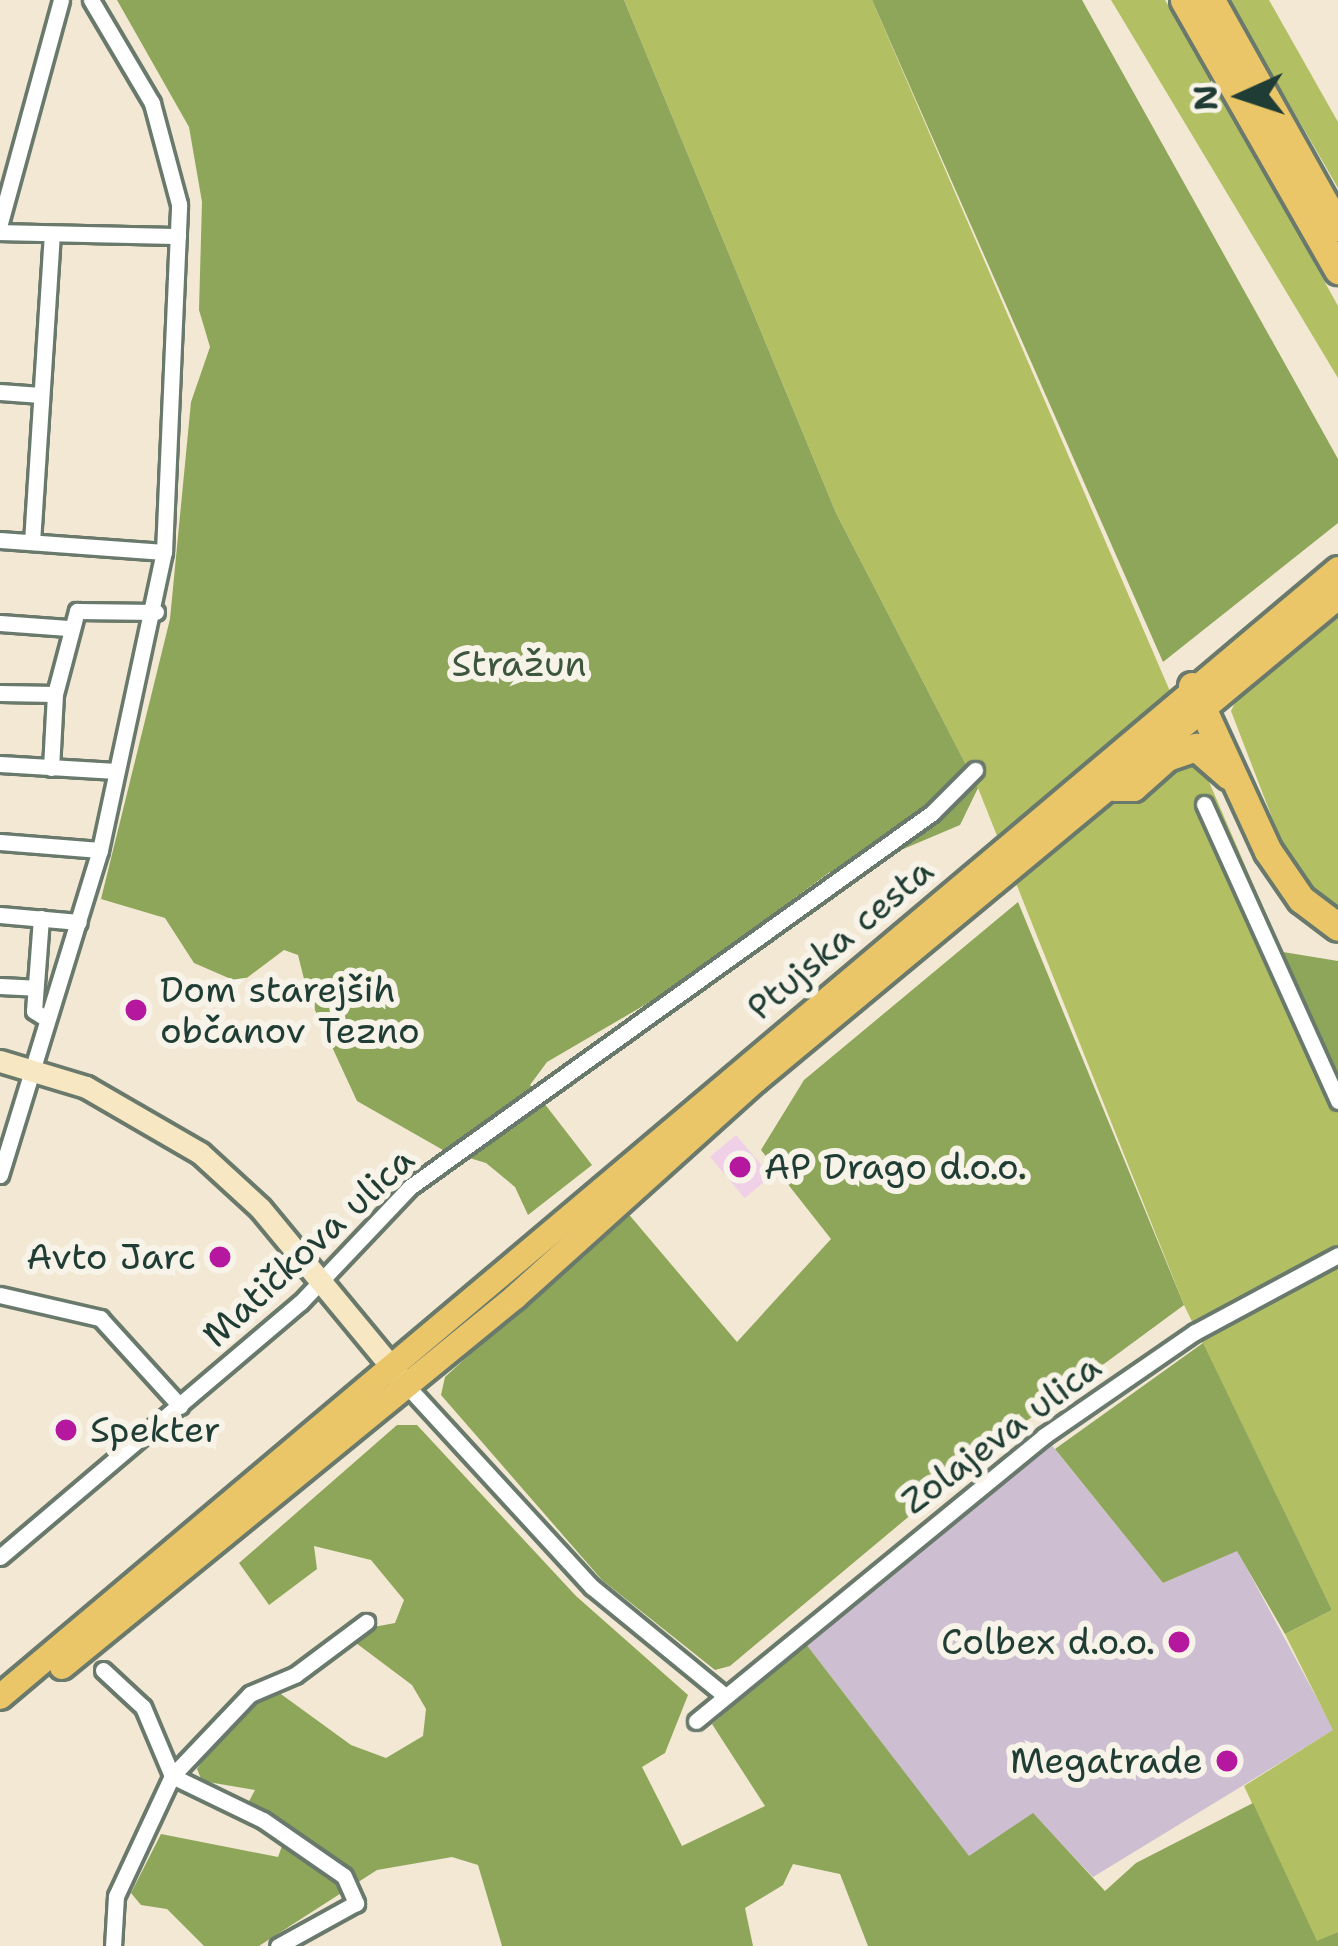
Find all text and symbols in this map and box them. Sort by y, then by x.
north arrow [1182,36,1302,156]
text: N [1182,84,1229,112]
park label: Stražun [451,642,587,686]
street label: Ptujska cesta [738,849,942,1029]
place label: Dom starejših občanov Tezno [160,967,420,1052]
marker: Dom starejših občanov Tezno [123,997,149,1023]
street label: Matičkova ulica [193,1138,423,1356]
place label: AP Drago d.o.o. [764,1145,1027,1189]
marker: AP Drago d.o.o. [727,1154,753,1180]
place label: Avto Jarc [26,1235,196,1279]
marker: Avto Jarc [207,1244,233,1270]
street label: Zolajeva ulica [893,1345,1109,1523]
place label: Spekter [90,1408,221,1452]
marker: Spekter [53,1417,79,1443]
place label: Colbex d.o.o. [941,1620,1155,1664]
marker: Colbex d.o.o. [1166,1629,1192,1655]
place label: Megatrade [1010,1739,1203,1783]
marker: Megatrade [1214,1748,1240,1774]

